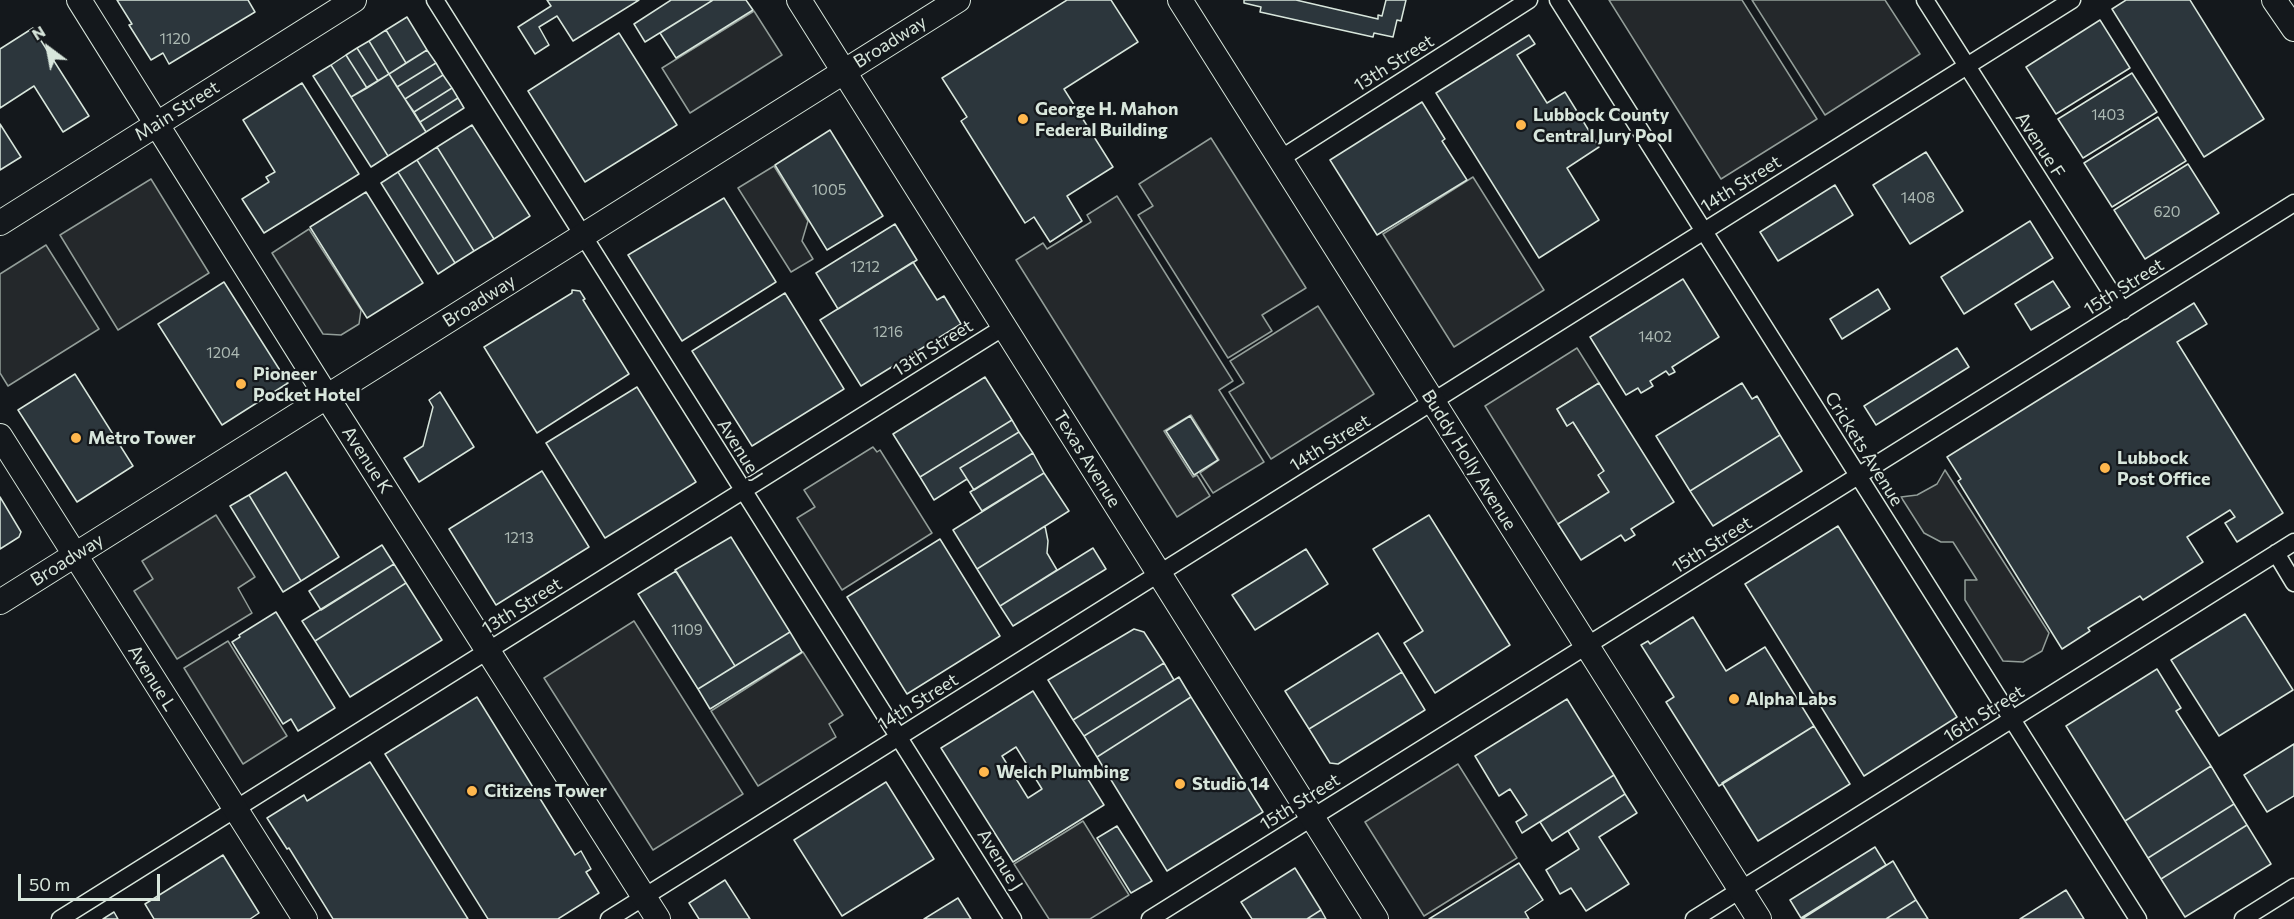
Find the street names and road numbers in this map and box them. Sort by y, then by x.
street label: Broadway [850,11,930,73]
street label: 13th Street [1350,30,1438,96]
street label: Main Street [131,76,223,146]
street label: Avenue F [2011,108,2069,182]
street label: 14th Street [1697,151,1785,217]
street label: 15th Street [2080,254,2168,320]
street label: Broadway [439,270,519,332]
street label: 13th Street [889,315,977,381]
street label: Buddy Holly Avenue [1417,386,1521,534]
street label: Crickets Avenue [1820,388,1908,510]
street label: Texas Avenue [1049,407,1125,511]
street label: 14th Street [1286,410,1374,476]
street label: Avenue J [713,415,767,485]
street label: Avenue K [337,422,397,498]
street label: 15th Street [1668,512,1756,578]
street label: Broadway [27,529,107,591]
street label: 13th Street [478,573,566,639]
street label: Avenue L [123,641,181,715]
street label: 14th Street [874,669,962,735]
street label: 16th Street [1940,681,2028,747]
street label: 15th Street [1256,769,1344,835]
street label: Avenue J [973,825,1027,895]

